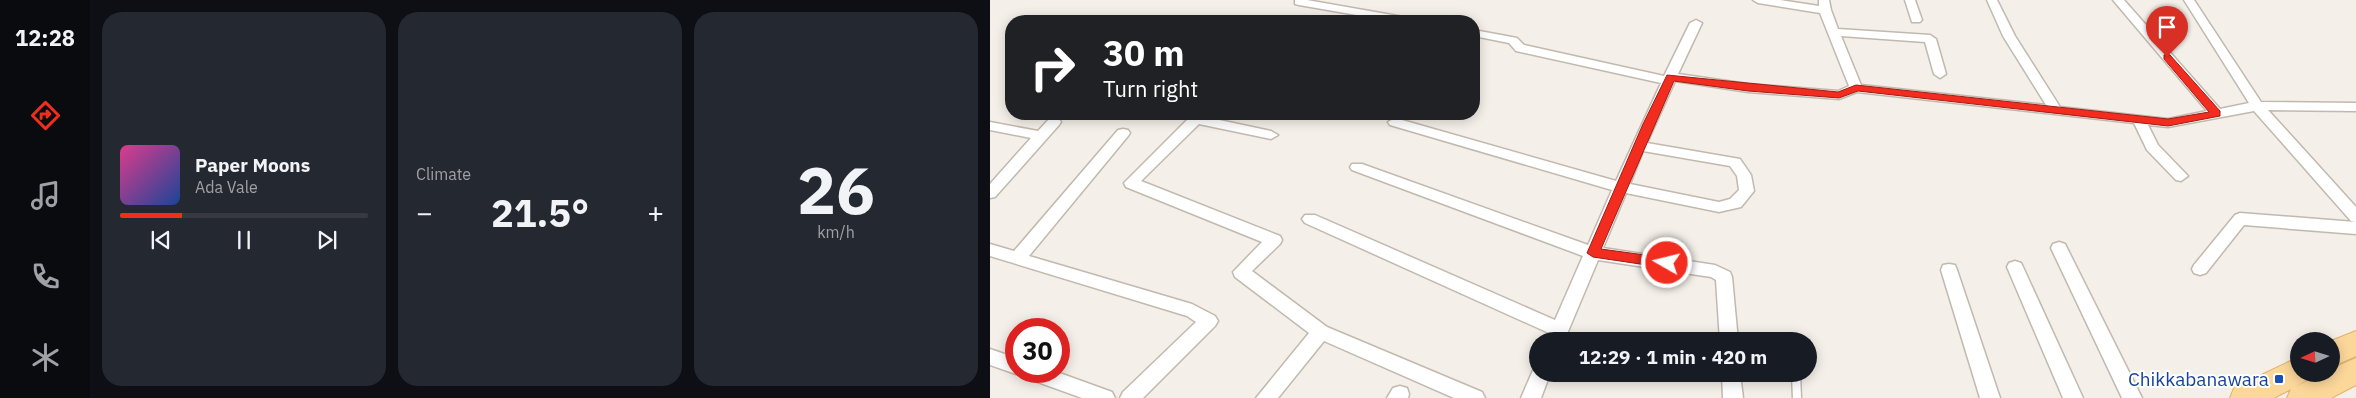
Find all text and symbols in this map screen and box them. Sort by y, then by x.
pin [2146,6,2188,57]
icon: arrive [2153,13,2181,41]
text: 12:28 [15,23,75,52]
text: 30 m [1103,30,1185,76]
icon: right [1020,35,1085,100]
text: Turn right [1103,74,1198,103]
icon: directions [28,98,63,133]
text: 26 [797,147,875,232]
text: Paper Moons [195,153,310,177]
text: Climate [416,164,471,184]
text: Ada Vale [195,177,258,197]
icon: music [28,178,63,213]
text: 21.5° [491,188,589,237]
text: − [416,194,433,231]
text: + [647,194,664,231]
text: km/h [817,222,855,242]
icon: previous [147,226,175,254]
icon: pause [230,226,258,254]
icon: next [313,226,341,254]
position arrow [1640,236,1692,288]
icon: phone [28,259,63,294]
speed limit sign: 30 [1005,318,1070,383]
north arrow [2290,332,2340,382]
map controls [2290,332,2340,382]
icon: climate [28,340,63,375]
text: 12:29 · 1 min · 420 m [1579,345,1767,369]
place label: Chikkabanawara [2128,367,2269,391]
marker: Chikkabanawara [2273,373,2285,385]

